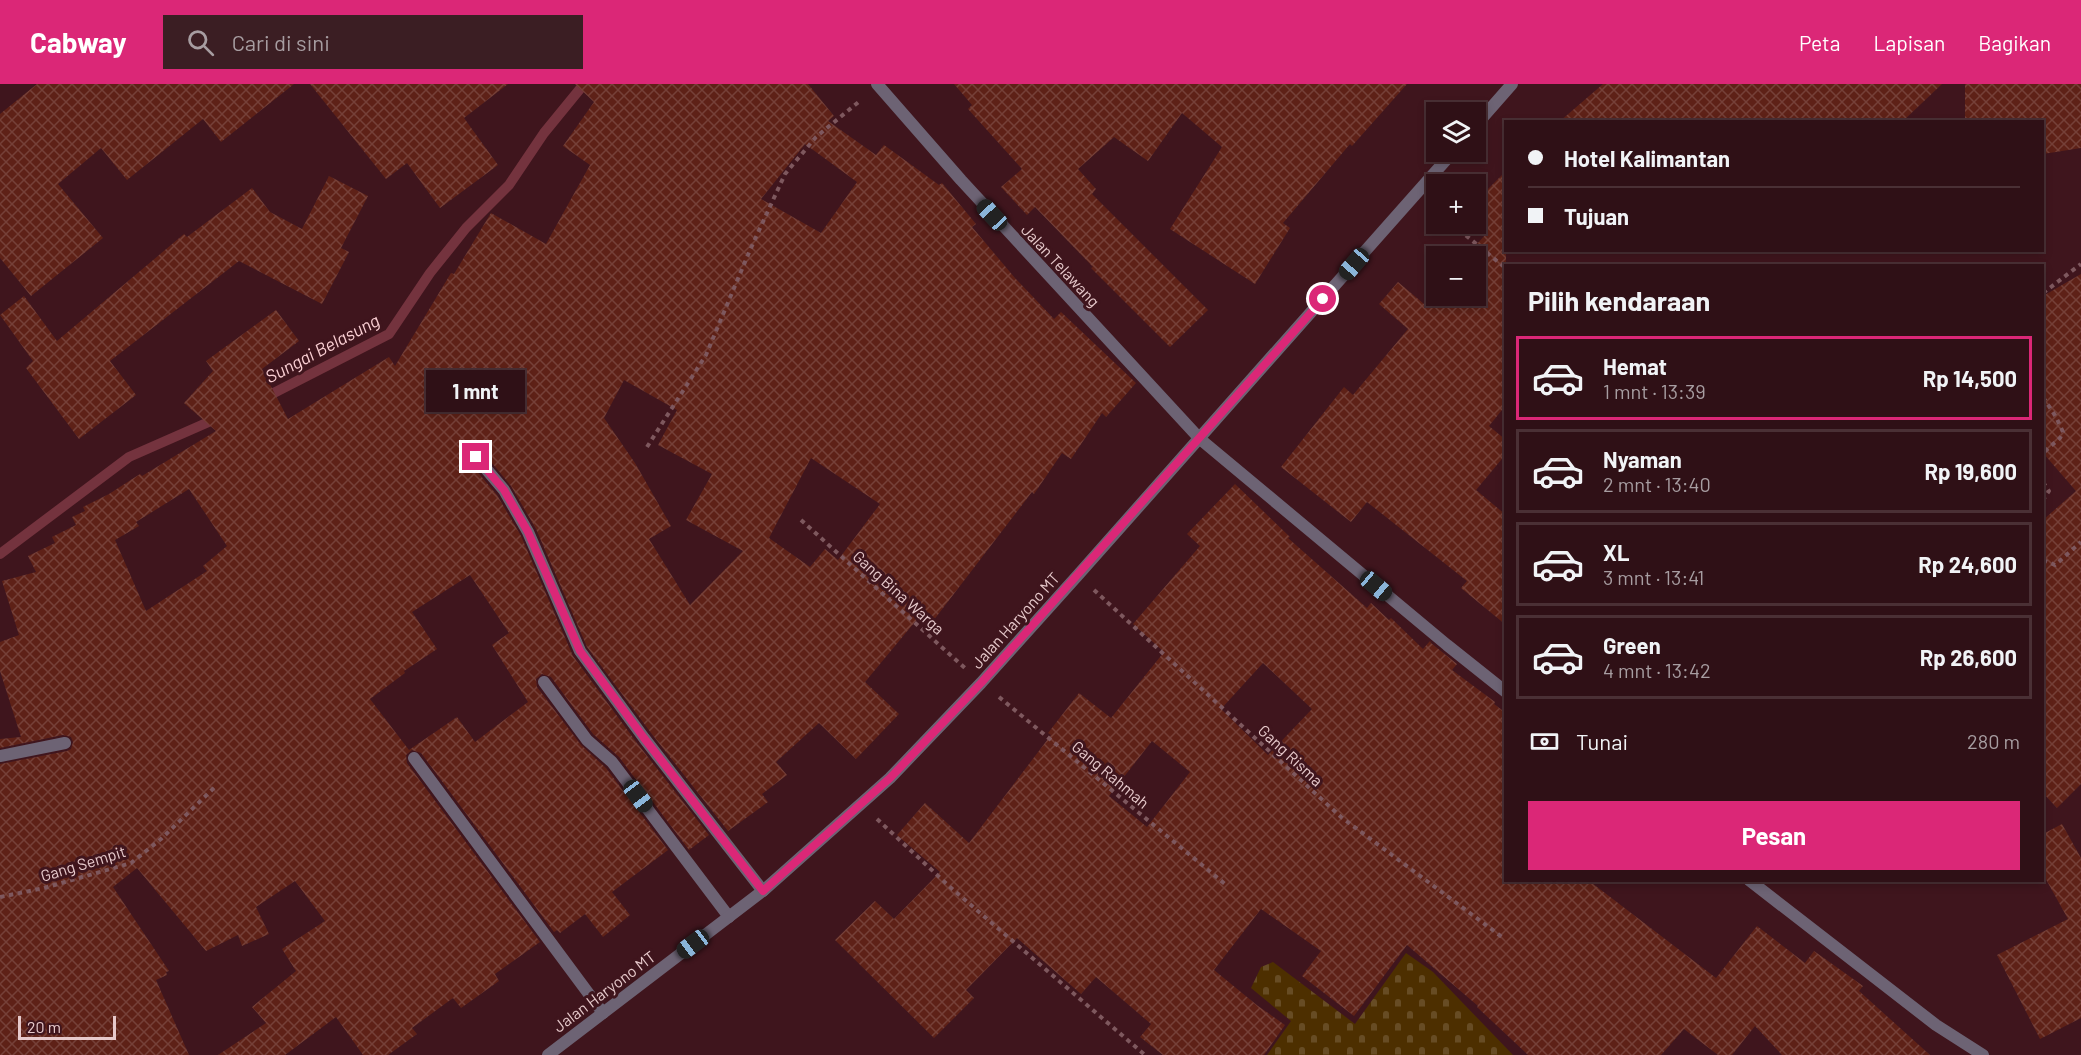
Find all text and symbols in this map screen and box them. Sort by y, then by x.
search box [163,15,583,69]
text: Cabway [30,25,127,59]
icon: search [184,26,217,59]
text: Cari di sini [232,29,330,55]
text: Peta [1799,30,1840,55]
text: Lapisan [1873,30,1945,55]
text: Bagikan [1978,30,2051,55]
map controls [1426,102,1486,306]
button: layers [1426,102,1486,162]
text: Hotel Kalimantan [1564,145,1730,171]
button: + [1426,174,1486,234]
car [973,196,1011,234]
text: Tujuan [1564,203,1629,229]
street label: Jalan Telawang [1018,220,1104,310]
car [1335,245,1373,283]
button: − [1426,246,1486,306]
text: Pilih kendaraan [1528,284,1710,316]
route start [1309,285,1336,312]
water label: Sungai Belasung [261,309,383,387]
icon: car [1531,351,1585,405]
text: Hemat [1603,353,1667,379]
text: Rp 14,500 [1923,365,2017,391]
callout: 1 mnt [426,370,526,412]
text: 1 mnt [452,379,499,403]
text: 1 mnt · 13:39 [1603,379,1706,403]
route end [462,443,489,470]
icon: car [1531,444,1585,498]
text: Nyaman [1603,446,1682,472]
text: Rp 19,600 [1924,458,2017,484]
text: 2 mnt · 13:40 [1603,472,1711,496]
icon: car [1531,537,1585,591]
text: XL [1603,539,1629,565]
street label: Gang Bina Warga [849,546,949,638]
text: Rp 24,600 [1918,551,2017,577]
text: 3 mnt · 13:41 [1603,565,1704,589]
street label: Jalan Haryono MT [967,568,1063,672]
car [1356,568,1396,604]
icon: car [1531,630,1585,684]
text: Green [1603,632,1661,658]
text: Rp 26,600 [1920,644,2017,670]
text: 4 mnt · 13:42 [1603,658,1711,682]
street label: Gang Risma [1255,720,1327,790]
icon: cash [1528,725,1561,758]
text: Tunai [1576,728,1628,754]
text: 280 m [1967,729,2020,753]
street label: Gang Rahmah [1069,736,1153,812]
car [620,776,656,816]
button: Pesan [1528,801,2020,870]
street label: Gang Sempit [38,841,128,885]
car [673,926,713,962]
street label: Jalan Haryono MT [549,946,659,1036]
scale bar [18,1013,116,1040]
text: 20 m [27,1017,61,1036]

